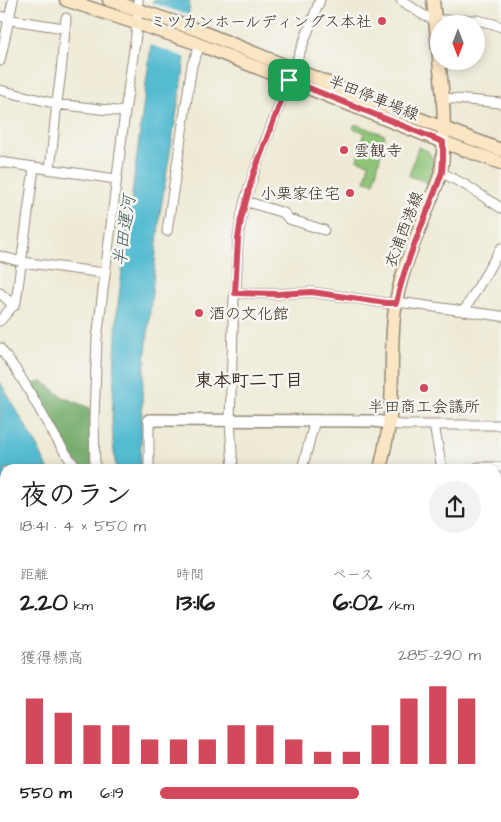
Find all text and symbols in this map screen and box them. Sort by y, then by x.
place label: ミツカンホールディングス本社 [150,11,372,33]
marker: ミツカンホールディングス本社 [376,15,388,27]
north arrow [430,15,485,70]
map controls [430,15,485,70]
pin [268,59,310,101]
icon: arrive [275,66,303,94]
street label: 半田停車場線 [325,70,422,126]
place label: 雲観寺 [354,140,402,162]
marker: 雲観寺 [338,144,350,156]
place label: 小栗家住宅 [260,183,340,205]
marker: 小栗家住宅 [344,187,356,199]
street label: 衣浦西港線 [379,188,429,271]
water label: 半田運河 [107,191,142,268]
place label: 酒の文化館 [209,303,289,325]
marker: 酒の文化館 [193,307,205,319]
district label: 東本町二丁目 [195,368,303,393]
marker: 半田商工会議所 [418,382,430,394]
place label: 半田商工会議所 [368,396,480,418]
text: 夜のラン [20,476,132,515]
button: share [429,481,481,533]
text: 18:41 · 4 × 550 m [20,515,146,537]
text: 距離 [20,565,48,585]
text: 時間 [176,565,204,585]
text: ペース [333,565,374,585]
text: 2.20 [20,585,68,620]
text: 13:16 [176,585,215,620]
text: 6:02 [333,585,383,620]
text: km [68,596,93,616]
text: /km [383,596,414,616]
text: 285–290 m [398,644,481,666]
text: 獲得標高 [20,647,84,669]
text: 550 m [20,782,72,804]
text: 6:19 [100,782,124,804]

